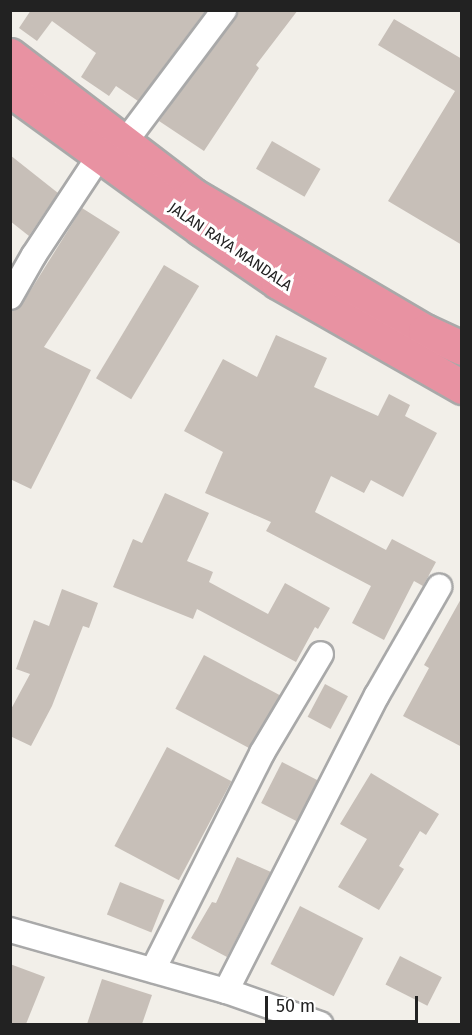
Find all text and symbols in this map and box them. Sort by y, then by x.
street label: JALAN RAYA MANDALA [165,199,295,295]
scale bar [268,984,421,1022]
text: 50 m [276,995,315,1017]

